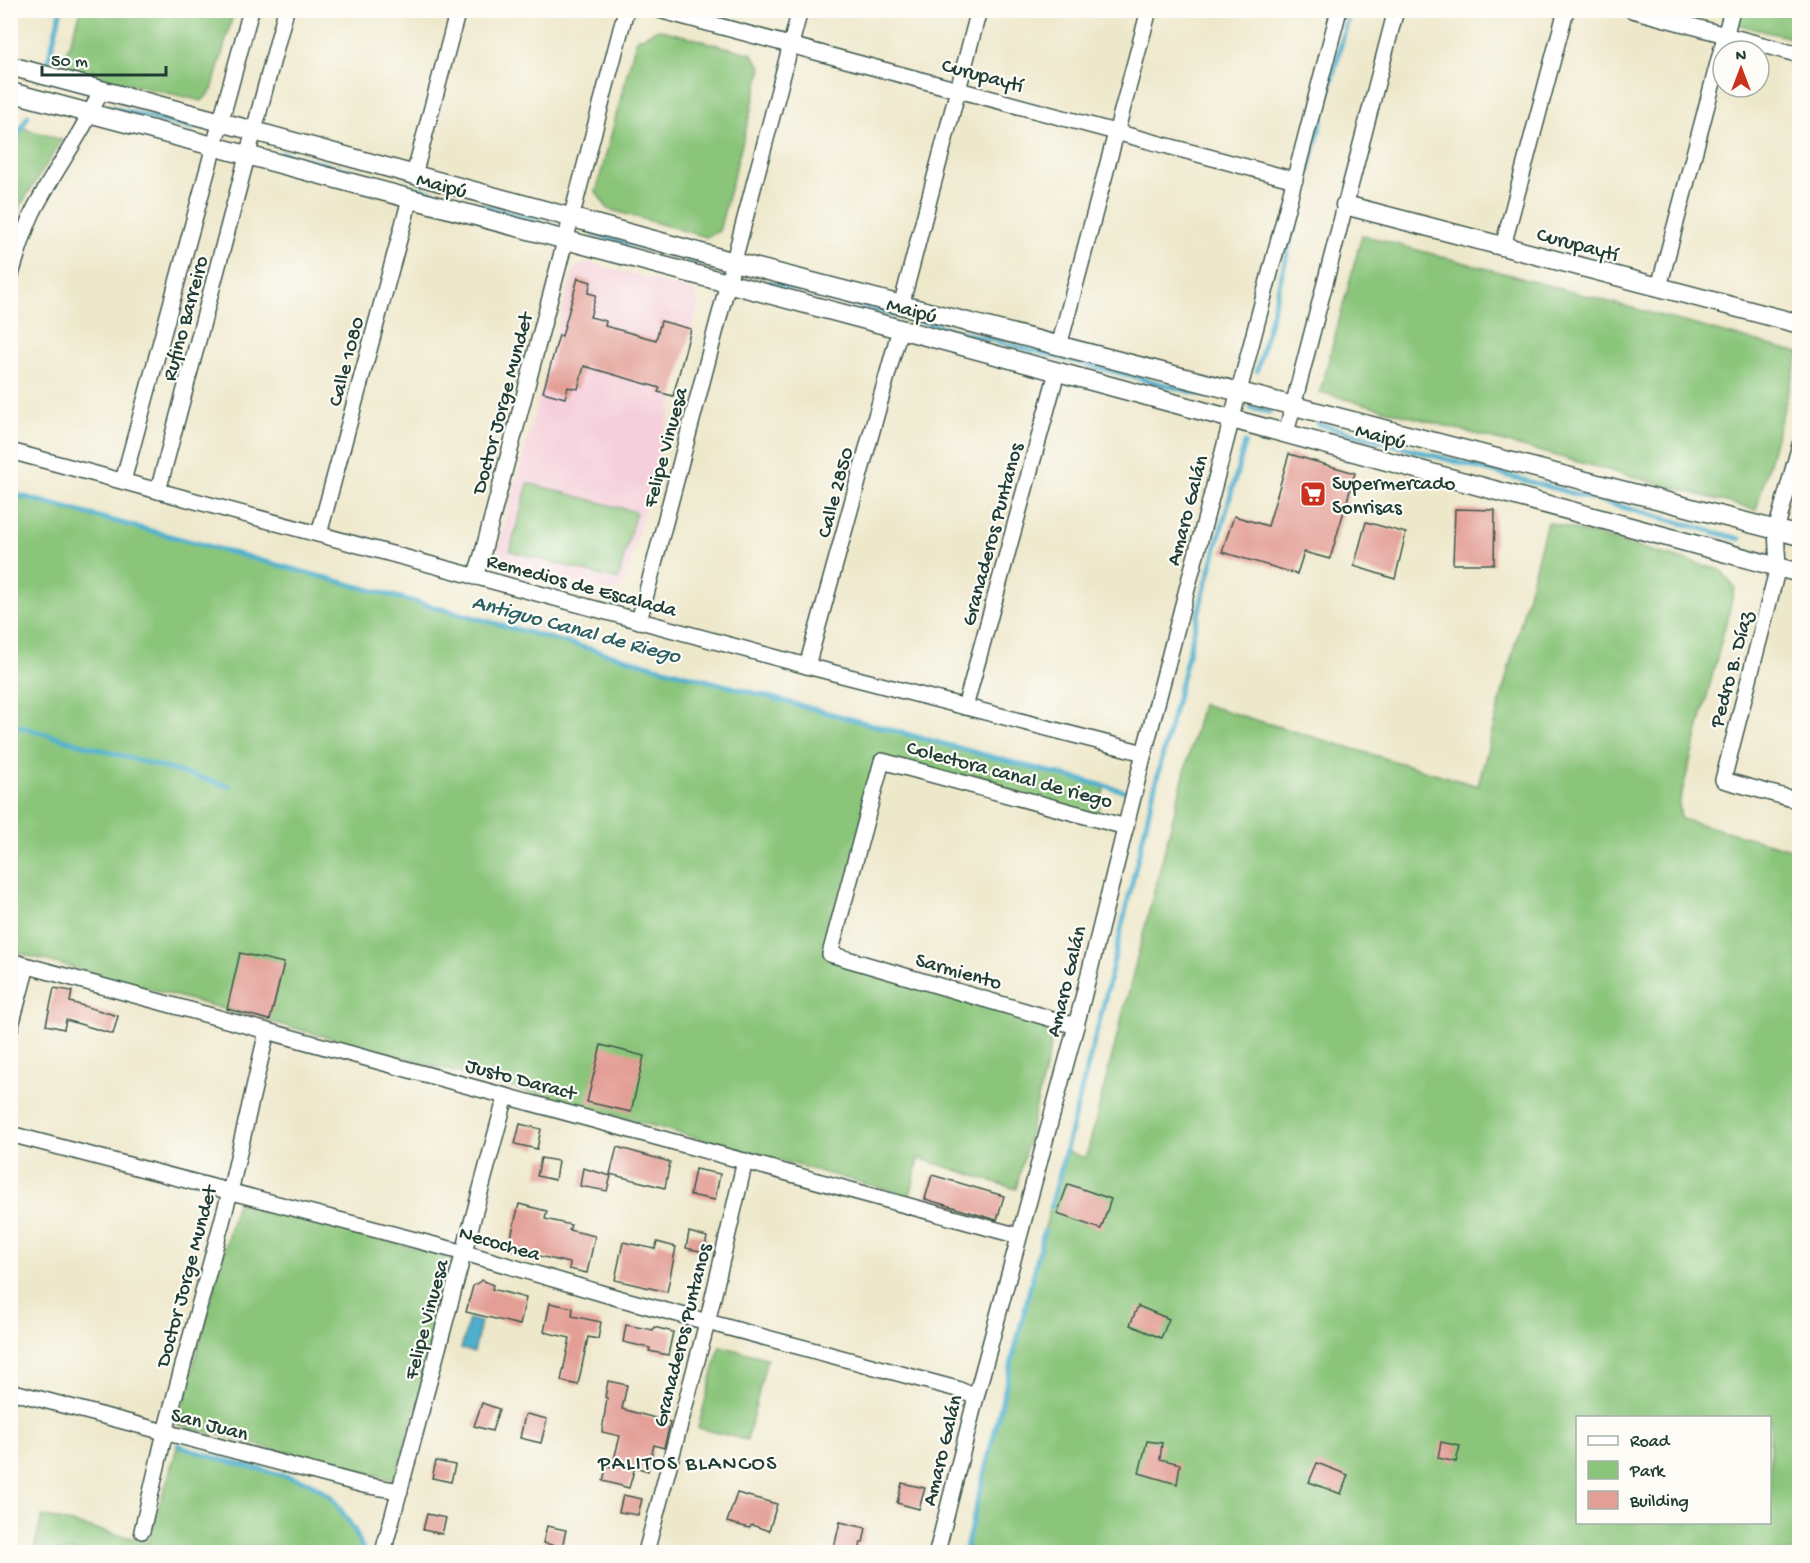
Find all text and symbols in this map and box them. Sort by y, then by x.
scale bar [42,39,166,77]
north arrow [1711,39,1771,99]
text: N [1736,48,1747,67]
text: 50 m [51,52,88,73]
street label: Curupaytí [938,54,1026,100]
street label: Maipú [413,169,469,206]
street label: Curupaytí [1533,223,1621,269]
street label: Rufino Barreiro [159,253,216,384]
street label: Maipú [883,294,939,331]
street label: Doctor Jorge Mundet [468,308,541,499]
street label: Calle 1080 [324,314,372,410]
street label: Felipe Vinuesa [639,384,696,512]
street label: Maipú [1352,420,1408,457]
street label: Granaderos Puntanos [958,439,1031,629]
street label: Calle 2850 [813,445,861,541]
street label: Amaro Galán [1163,453,1216,569]
place label: Supermercado Sonrisas [1332,473,1455,522]
supermarket icon: Supermercado Sonrisas [1298,479,1328,509]
street label: Remedios de Escalada [483,550,680,625]
water label: Antiguo Canal de Riego [469,591,684,672]
street label: Pedro B. Díaz [1706,608,1761,732]
street label: Colectora canal de riego [903,737,1115,816]
street label: Amaro Galán [1043,924,1094,1040]
street label: Sarmiento [912,949,1004,998]
street label: Justo Daract [462,1055,580,1109]
street label: Doctor Jorge Mundet [152,1181,225,1372]
street label: Necochea [455,1222,544,1269]
street label: Granaderos Puntanos [649,1240,720,1430]
street label: Felipe Vinuesa [400,1256,457,1384]
street label: Amaro Galán [919,1393,970,1509]
street label: San Juan [168,1404,250,1449]
legend [1576,1416,1771,1524]
text: Road [1630,1432,1671,1453]
district label: PALITOS BLANCOS [597,1452,778,1478]
text: Park [1629,1462,1666,1483]
text: Building [1629,1492,1689,1513]

